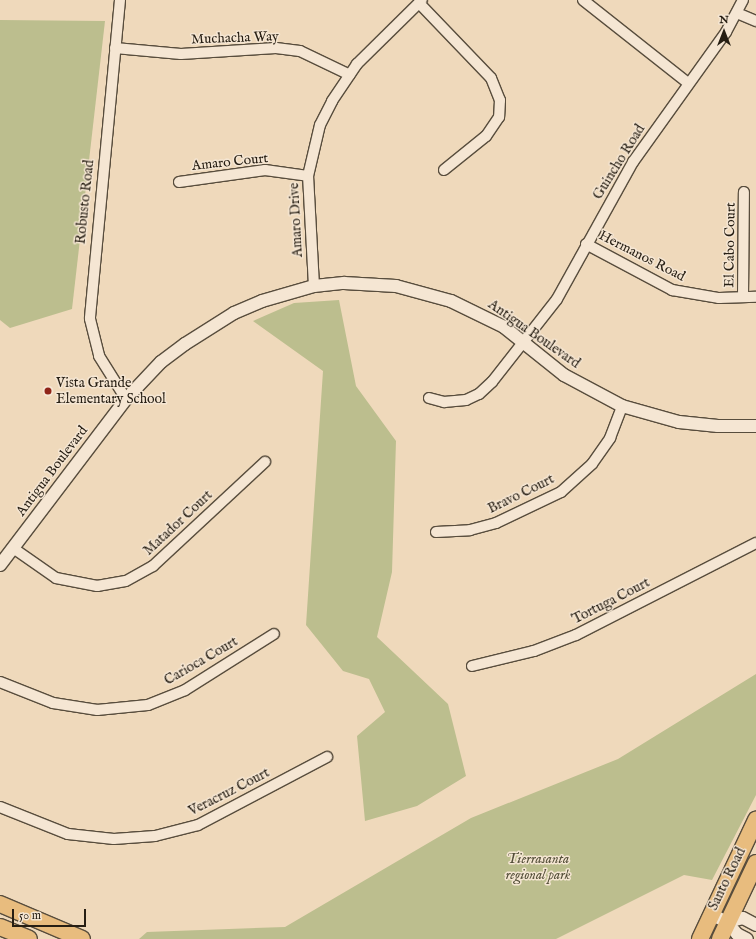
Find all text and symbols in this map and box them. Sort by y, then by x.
north arrow [704,12,744,52]
text: N [719,13,729,27]
street label: Muchacha Way [191,28,279,48]
street label: Guincho Road [589,121,649,203]
street label: Amaro Court [191,150,269,174]
street label: Robusto Road [72,159,98,245]
street label: Amaro Drive [286,182,306,258]
street label: El Cabo Court [721,202,739,288]
street label: Hermanos Road [596,227,688,285]
street label: Antigua Boulevard [485,296,583,372]
place label: Vista Grande Elementary School [56,375,166,408]
marker: Vista Grande Elementary School [43,386,53,396]
street label: Antigua Boulevard [13,423,91,519]
street label: Bravo Court [485,471,557,517]
street label: Matador Court [140,487,216,559]
street label: Tortuga Court [569,574,653,628]
street label: Carioca Court [161,633,241,689]
street label: Veracruz Court [186,764,272,820]
street label: Santo Road [705,845,749,913]
park label: Tierrasanta regional park [506,851,570,884]
scale bar [14,901,88,927]
text: 50 m [19,908,41,923]

